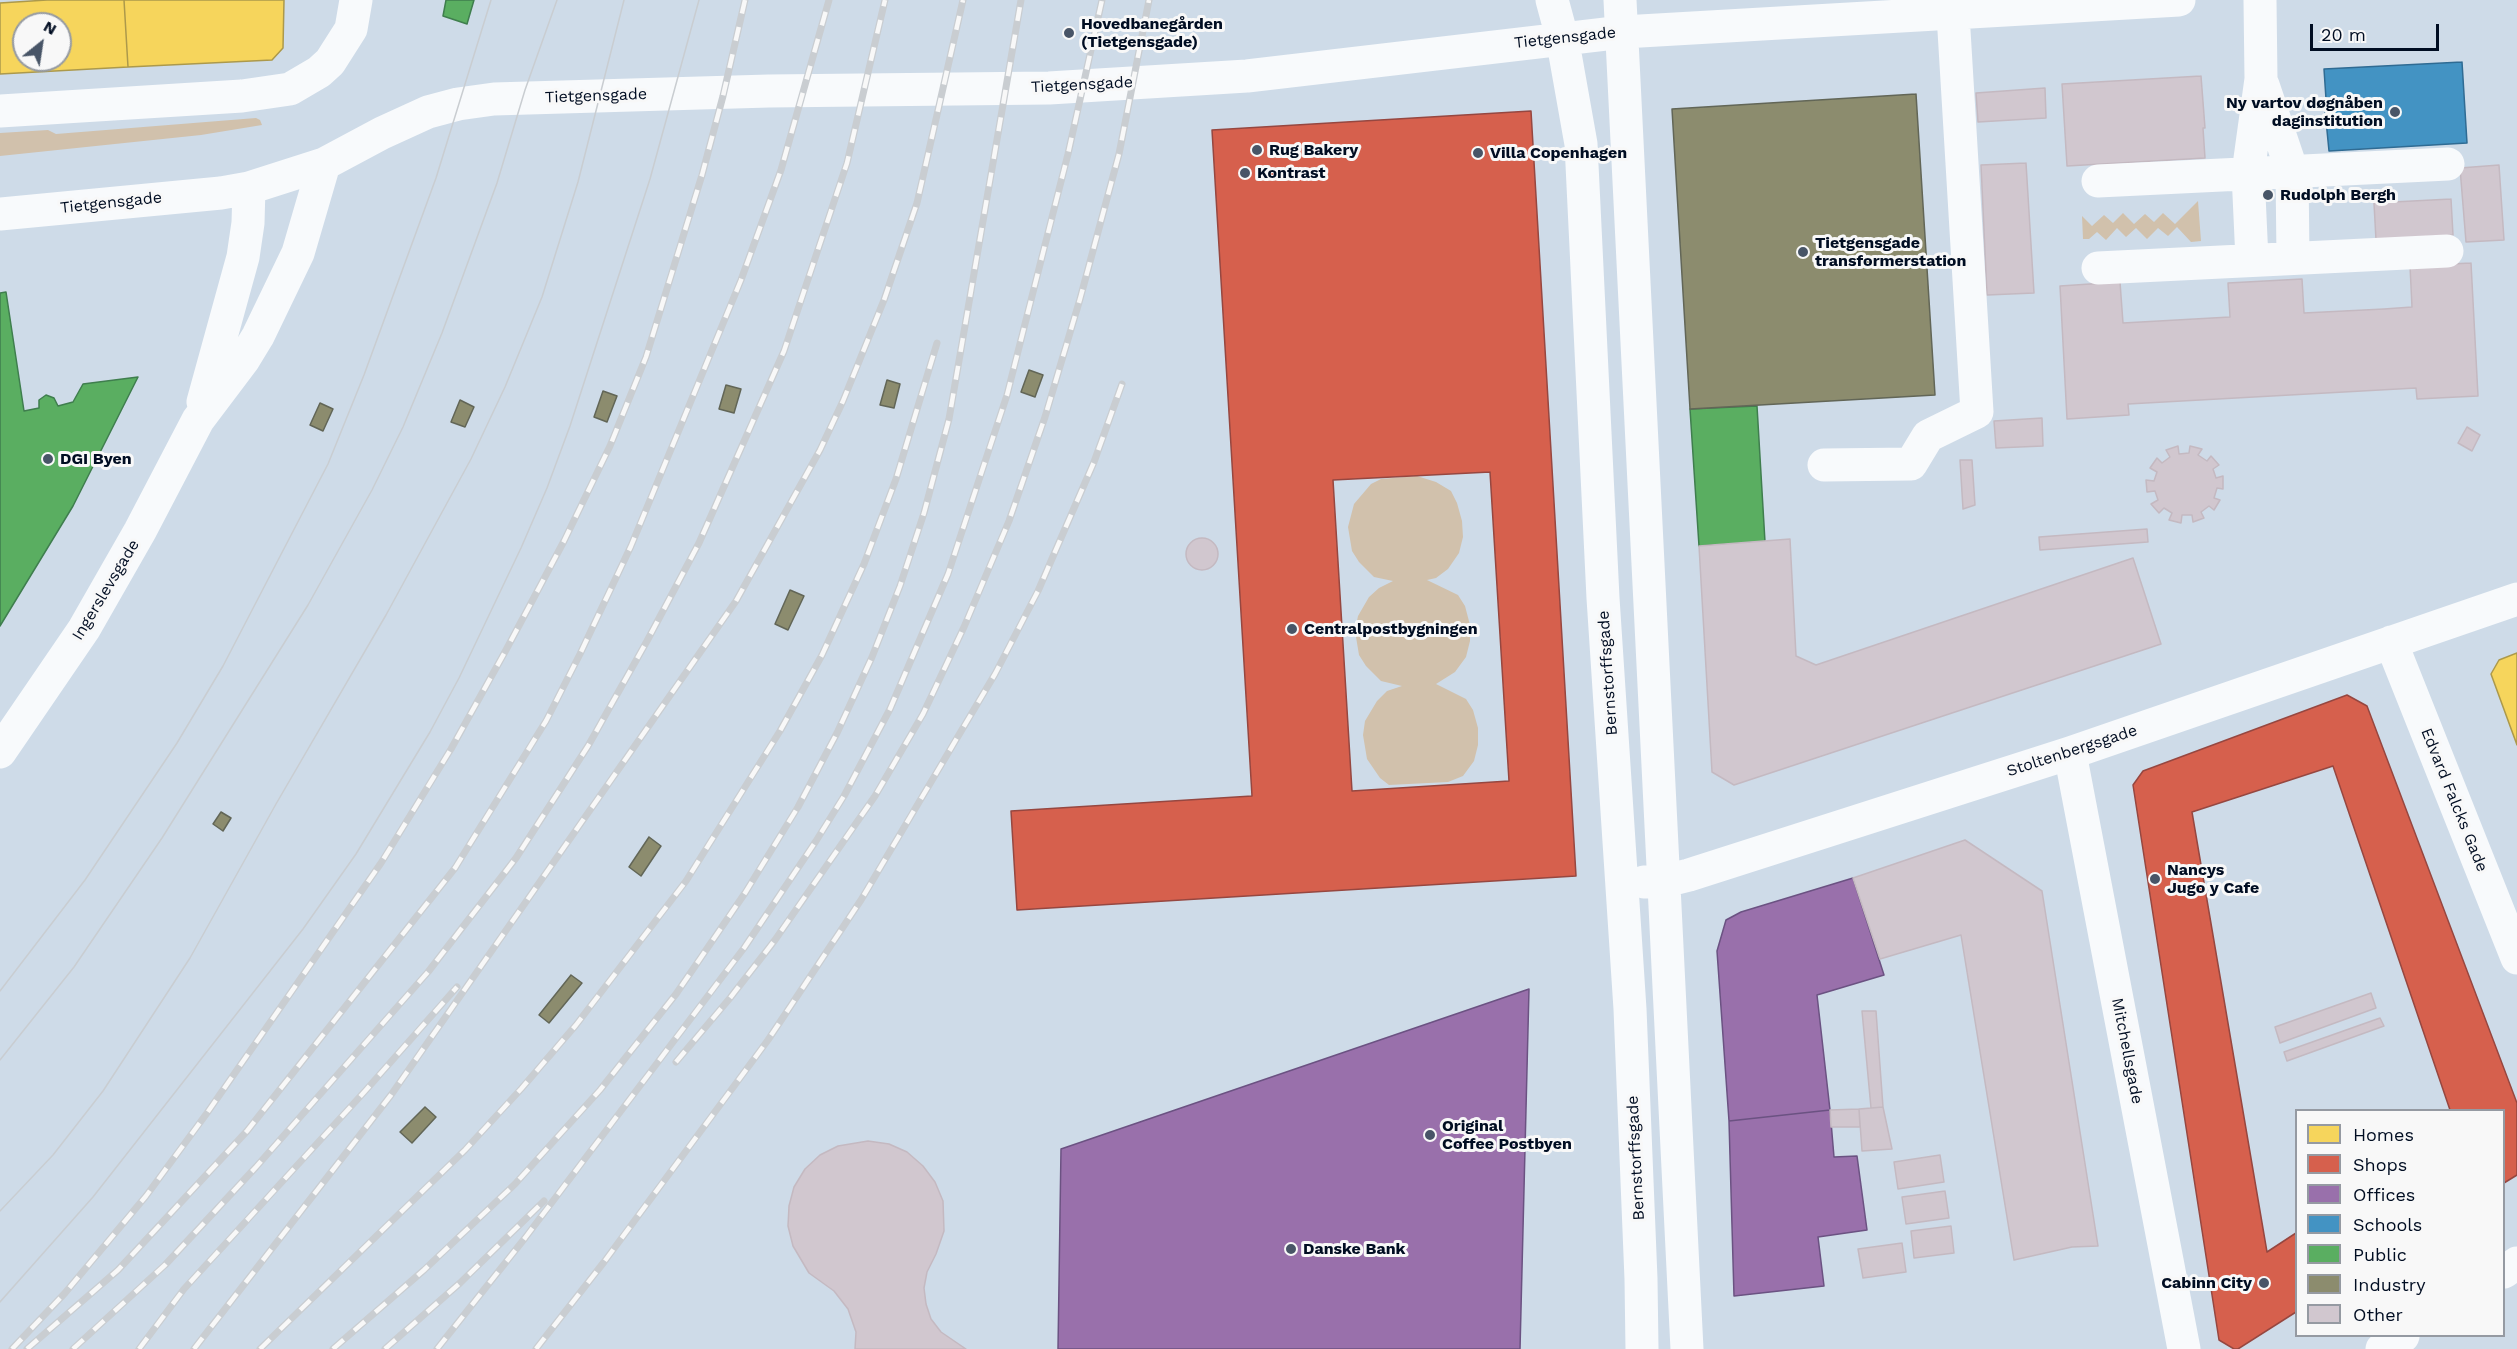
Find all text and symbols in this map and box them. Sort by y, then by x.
north arrow [12,12,72,72]
scale bar [2313,12,2442,50]
place label: Hovedbanegården (Tietgensgade) [1081,14,1223,52]
text: N [40,17,60,39]
street label: Tietgensgade [1513,23,1617,53]
text: 20 m [2321,24,2366,45]
marker: Hovedbanegården (Tietgensgade) [1062,26,1076,40]
street label: Tietgensgade [1030,73,1134,97]
street label: Tietgensgade [545,85,647,107]
place label: Ny vartov døgnåben daginstitution [2226,93,2383,131]
marker: Ny vartov døgnåben daginstitution [2388,105,2402,119]
place label: Rug Bakery [1269,140,1358,160]
marker: Rug Bakery [1250,143,1264,157]
place label: Villa Copenhagen [1490,143,1627,163]
marker: Villa Copenhagen [1471,146,1485,160]
place label: Kontrast [1257,163,1325,183]
marker: Kontrast [1238,166,1252,180]
place label: Rudolph Bergh [2280,185,2396,205]
street label: Tietgensgade [59,188,163,218]
marker: Rudolph Bergh [2261,188,2275,202]
place label: Tietgensgade transformerstation [1815,233,1966,271]
marker: Tietgensgade transformerstation [1796,245,1810,259]
place label: DGI Byen [60,449,132,469]
marker: DGI Byen [41,452,55,466]
street label: Ingerslevsgade [68,536,144,644]
street label: Bernstorffsgade [1594,610,1622,736]
place label: Centralpostbygningen [1304,619,1478,639]
marker: Centralpostbygningen [1285,622,1299,636]
street label: Stoltenbergsgade [2004,721,2140,781]
street label: Edvard Falcks Gade [2416,725,2492,875]
place label: Nancys Jugo y Cafe [2167,860,2259,898]
marker: Nancys Jugo y Cafe [2148,872,2162,886]
street label: Mitchellsgade [2107,996,2147,1106]
street label: Bernstorffsgade [1623,1095,1649,1221]
legend [2295,1109,2505,1337]
place label: Original Coffee Postbyen [1442,1116,1572,1154]
text: Homes [2353,1124,2414,1145]
marker: Original Coffee Postbyen [1423,1128,1437,1142]
text: Shops [2353,1154,2407,1175]
text: Offices [2353,1184,2415,1205]
text: Schools [2353,1214,2422,1235]
place label: Danske Bank [1303,1239,1406,1259]
marker: Danske Bank [1284,1242,1298,1256]
text: Public [2353,1244,2407,1265]
place label: Cabinn City [2161,1273,2252,1293]
text: Industry [2353,1274,2425,1295]
marker: Cabinn City [2257,1276,2271,1290]
text: Other [2353,1304,2403,1325]

